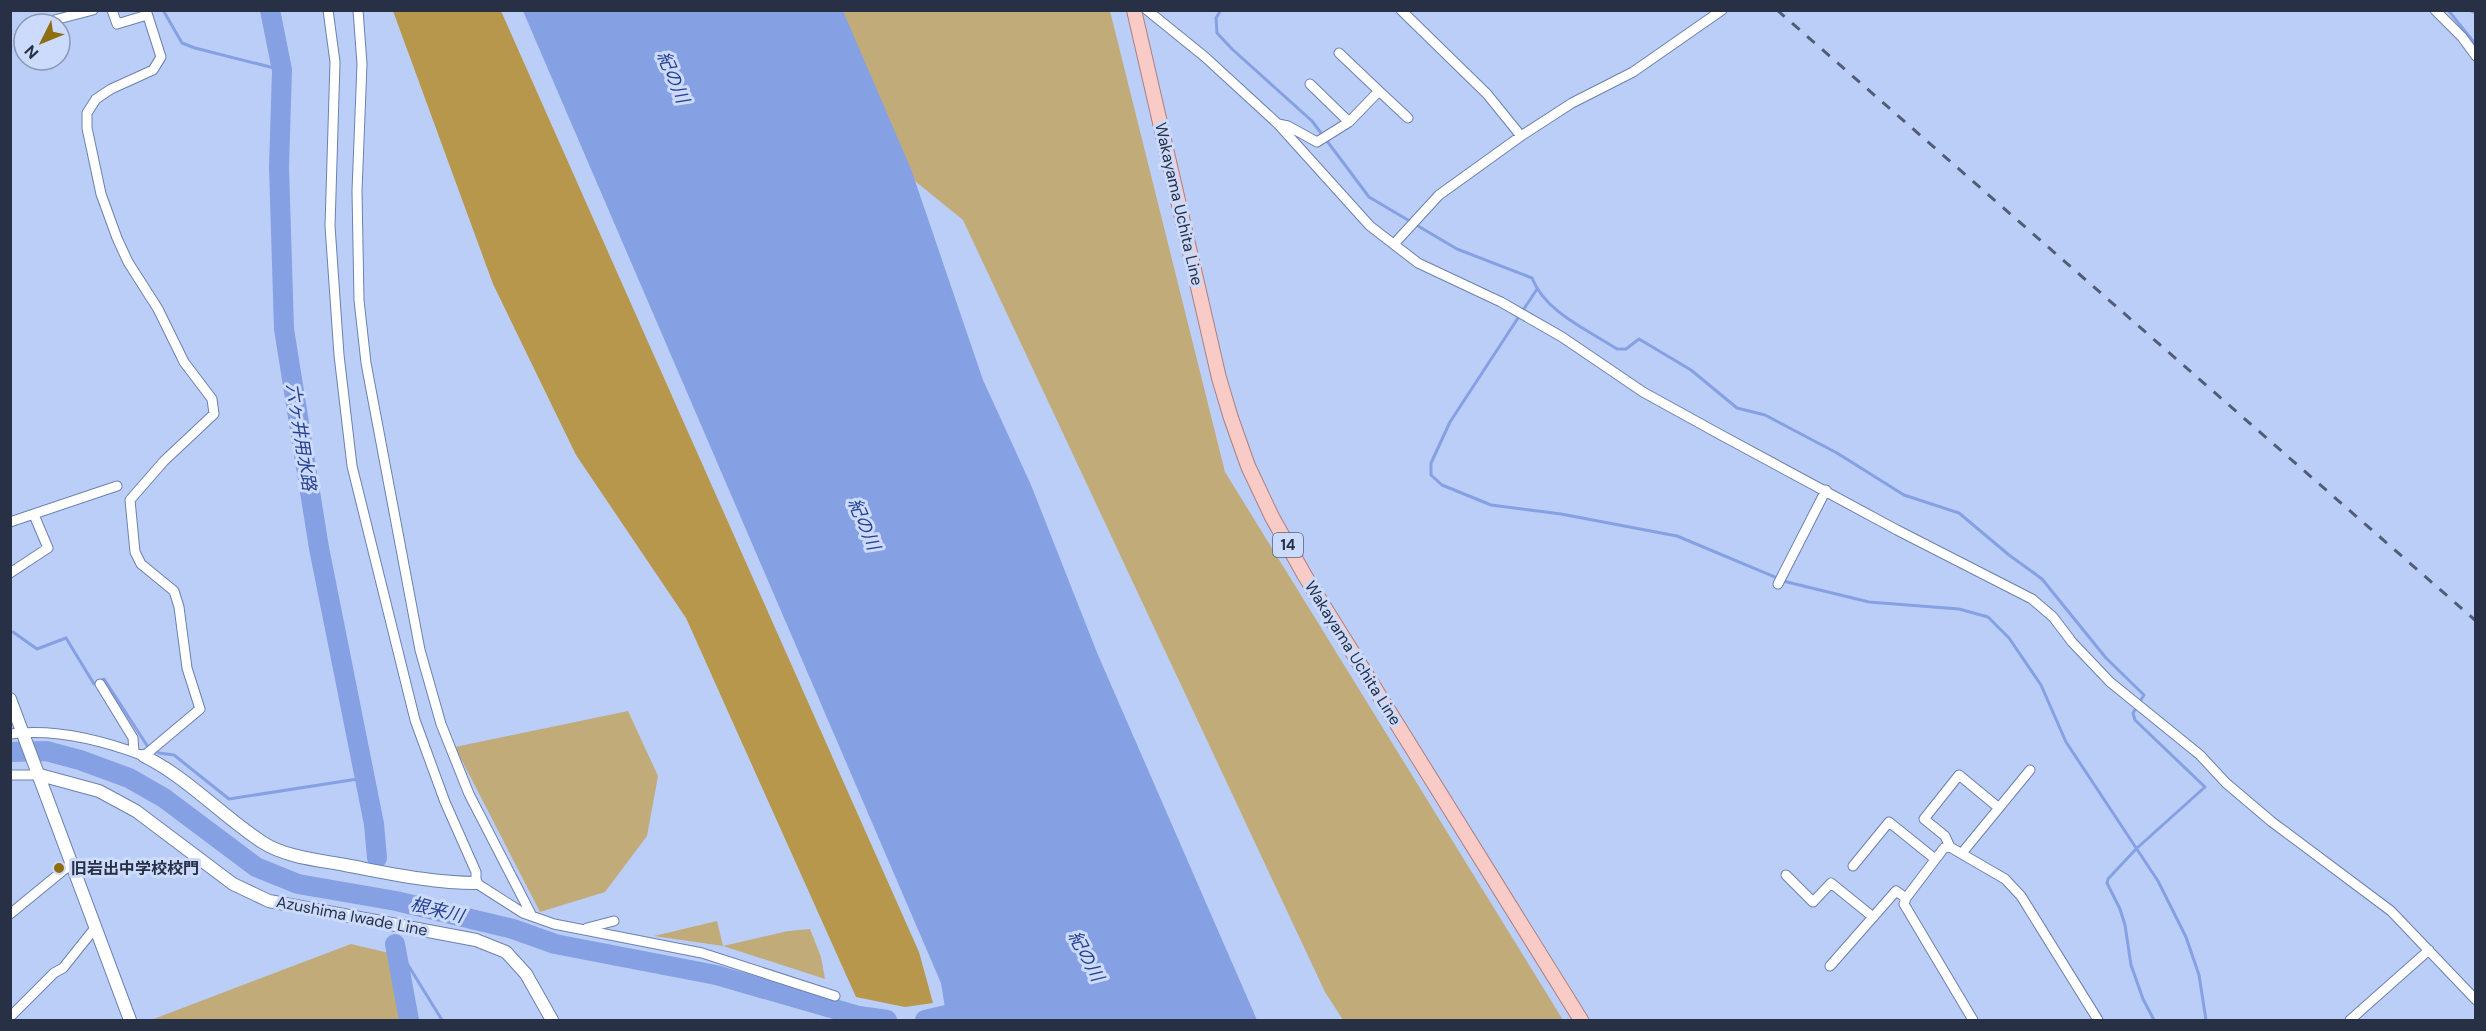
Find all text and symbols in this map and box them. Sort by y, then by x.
north arrow [12,12,72,72]
text: N [20,40,43,63]
water label: 紀の川 [651,47,695,108]
street label: Wakayama Uchita Line [1150,120,1208,288]
water label: 六ヶ井用水路 [281,382,322,494]
water label: 紀の川 [842,494,886,555]
road number: 14 [1273,533,1303,557]
street label: Wakayama Uchita Line [1300,577,1406,729]
place label: 旧岩出中学校校門 [71,858,199,879]
marker: 旧岩出中学校校門 [52,861,66,875]
street label: Azushima Iwade Line [275,891,429,941]
water label: 根来川 [408,892,468,929]
water label: 紀の川 [1063,927,1110,987]

